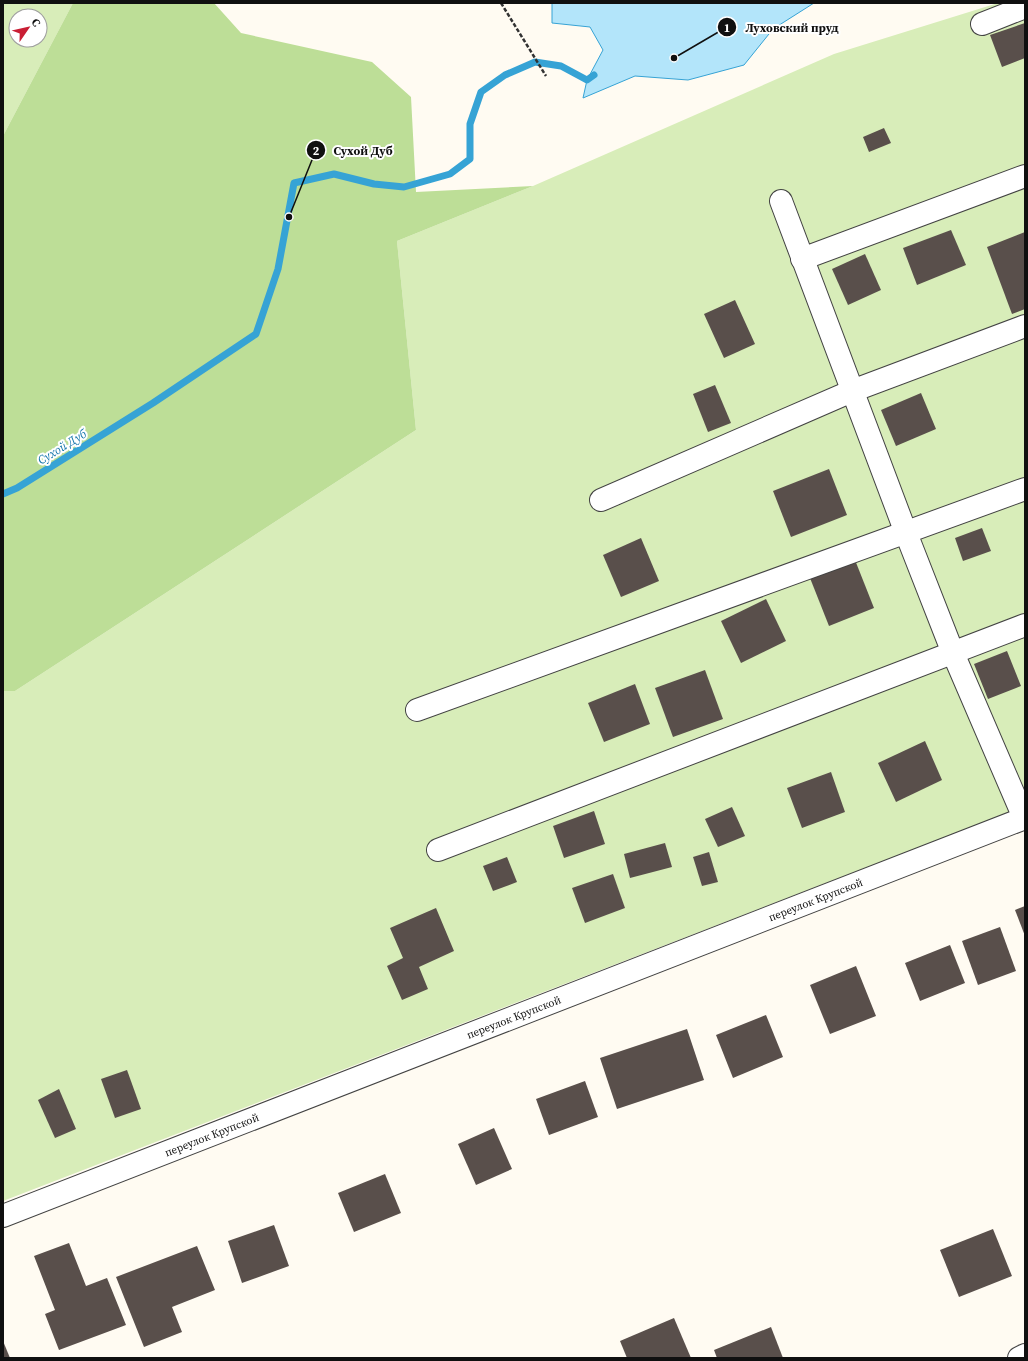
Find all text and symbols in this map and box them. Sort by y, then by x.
north arrow [8,8,48,48]
callout: Луховский пруд [717,15,847,39]
text: С [28,16,44,30]
text: 1 [724,20,730,36]
text: Луховский пруд [745,20,839,36]
callout: Сухой Дуб [306,138,401,162]
text: 2 [313,143,320,159]
text: Сухой Дуб [333,143,393,159]
water label: Сухой Дуб [35,425,91,468]
street label: переулок Крупской [766,874,865,925]
street label: переулок Крупской [464,992,563,1042]
street label: переулок Крупской [162,1110,261,1160]

